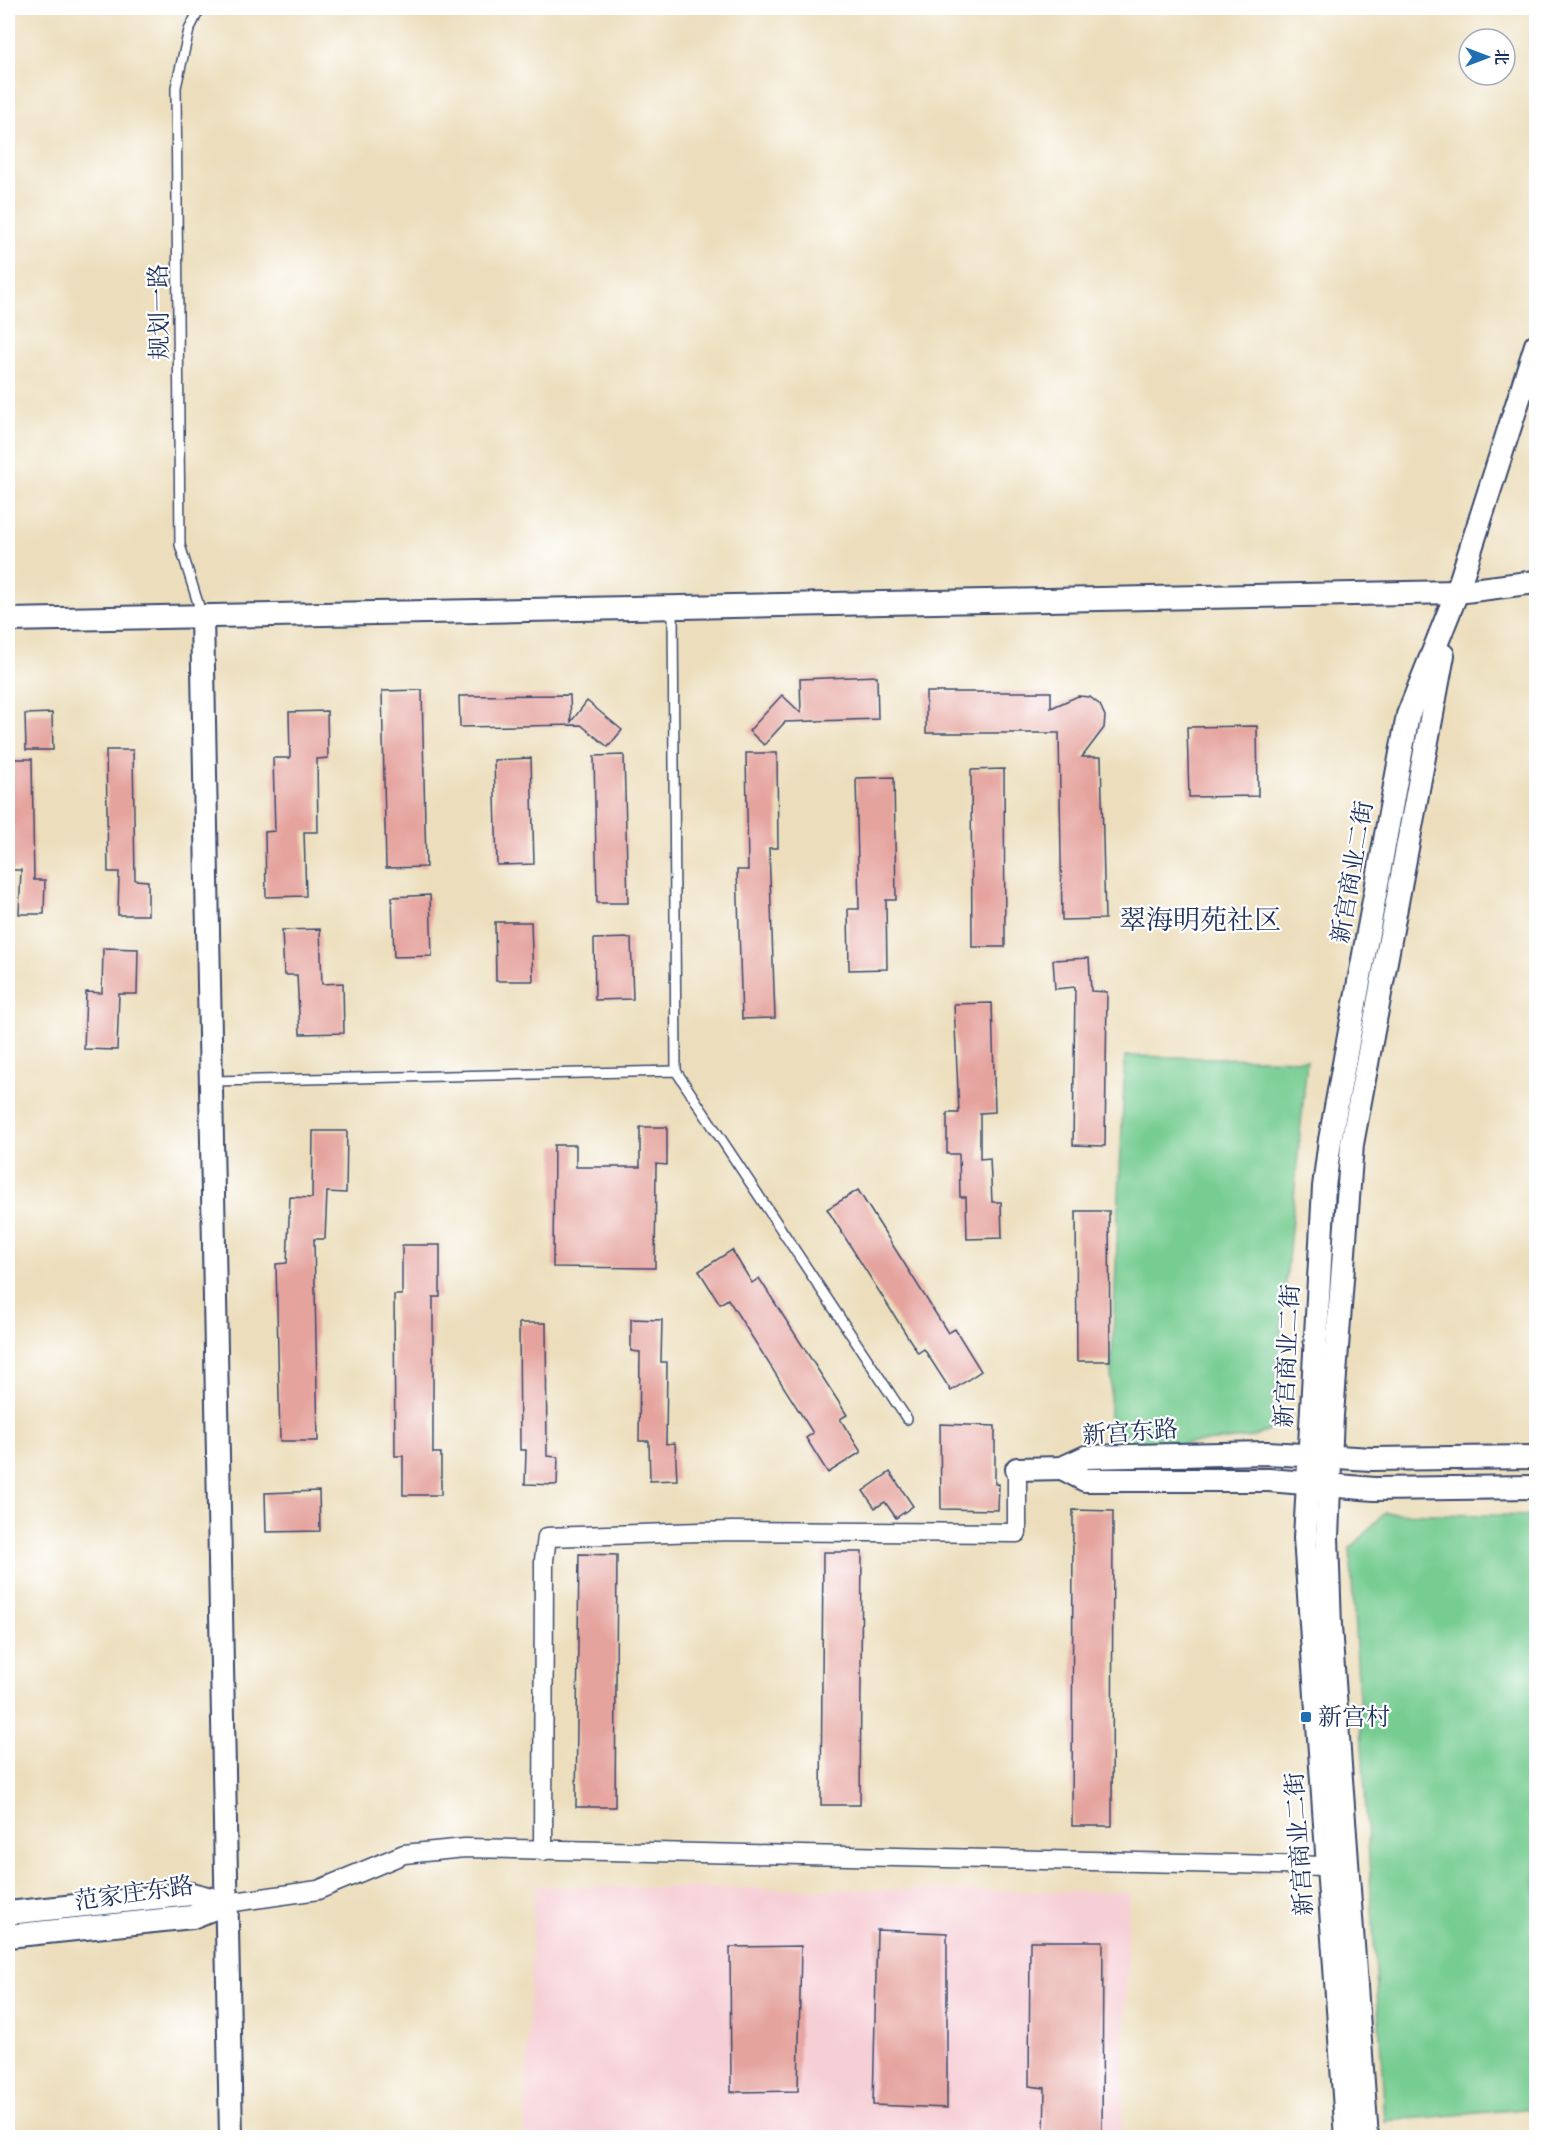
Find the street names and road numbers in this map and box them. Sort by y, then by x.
street label: 规划一路 [144,264,176,360]
street label: 新宫商业二街 [1326,799,1380,946]
street label: 新宫商业二街 [1269,1283,1307,1429]
street label: 新宫东路 [1081,1415,1179,1451]
street label: 新宫商业二街 [1280,1771,1320,1917]
street label: 范家庄东路 [73,1871,196,1917]

